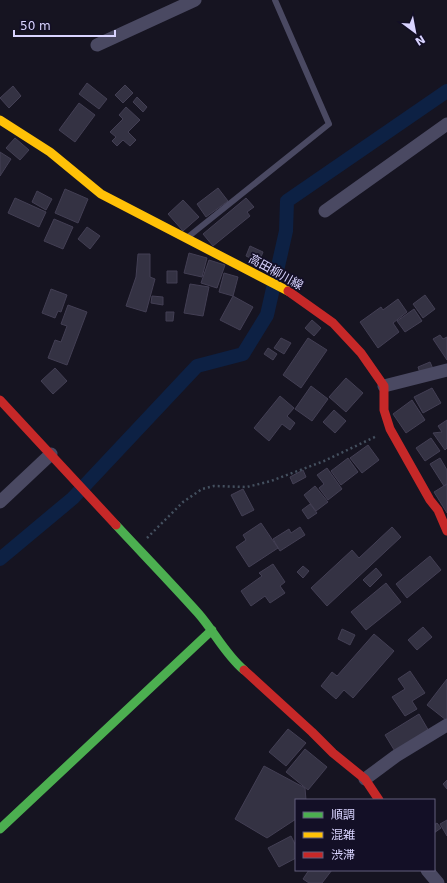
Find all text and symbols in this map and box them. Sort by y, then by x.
scale bar [14,12,115,38]
north arrow [395,12,435,52]
text: 50 m [20,19,51,33]
text: N [413,32,427,48]
street label: 高田柳川線 [246,251,306,293]
legend [295,799,435,871]
text: 順調 [331,808,355,822]
text: 混雑 [331,828,355,842]
text: 渋滞 [331,848,355,862]

